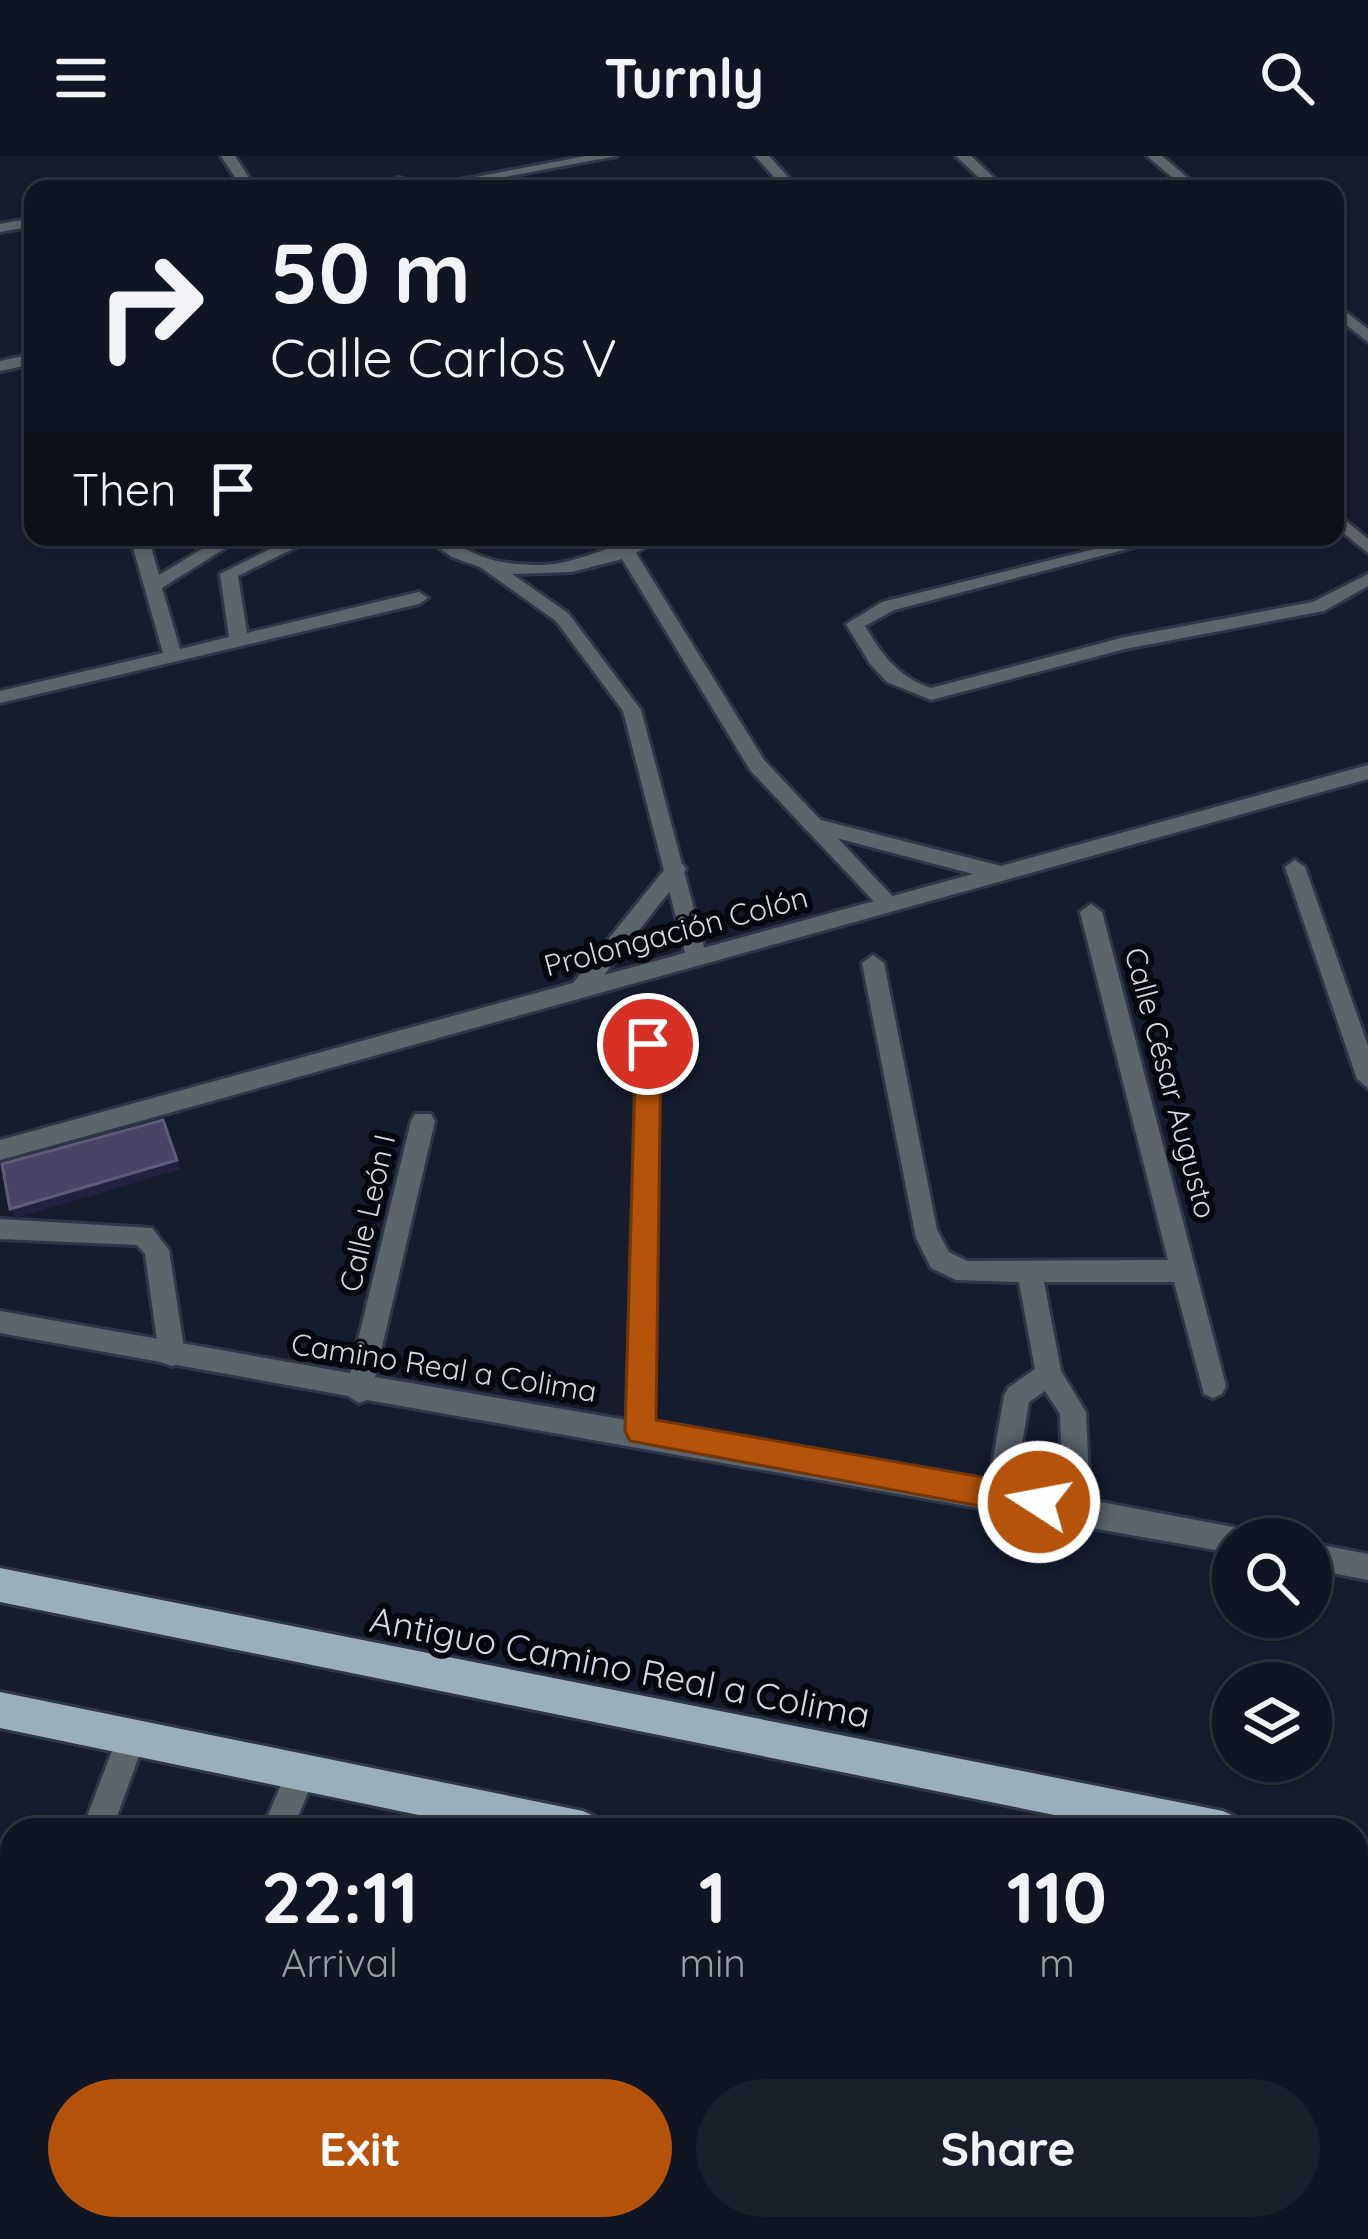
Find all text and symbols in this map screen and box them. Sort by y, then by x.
text: Turnly [604,44,764,112]
icon: menu [48,45,114,111]
icon: search [1254,45,1320,111]
text: 50 m [270,219,471,324]
icon: right [72,228,228,384]
text: Calle Carlos V [270,323,617,391]
icon: arrive [200,456,266,522]
text: Then [72,461,176,517]
street label: Prolongación Colón [540,878,812,985]
street label: Calle César Augusto [1117,943,1225,1222]
pin [597,993,699,1095]
icon: arrive [615,1011,681,1077]
street label: Calle León I [330,1130,404,1295]
street label: Camino Real a Colima [289,1324,599,1410]
position arrow [976,1439,1102,1565]
map controls [1212,1518,1332,1782]
button: search [1212,1518,1332,1638]
street label: Antiguo Camino Real a Colima [366,1596,874,1737]
button: layers [1212,1662,1332,1782]
text: 22:11 [261,1851,419,1941]
text: 1 [699,1851,727,1941]
text: 110 [1007,1851,1107,1941]
text: Arrival [281,1938,398,1987]
text: min [679,1938,746,1987]
text: m [1039,1938,1075,1987]
button: Exit [48,2079,672,2217]
button: Share [696,2079,1320,2217]

